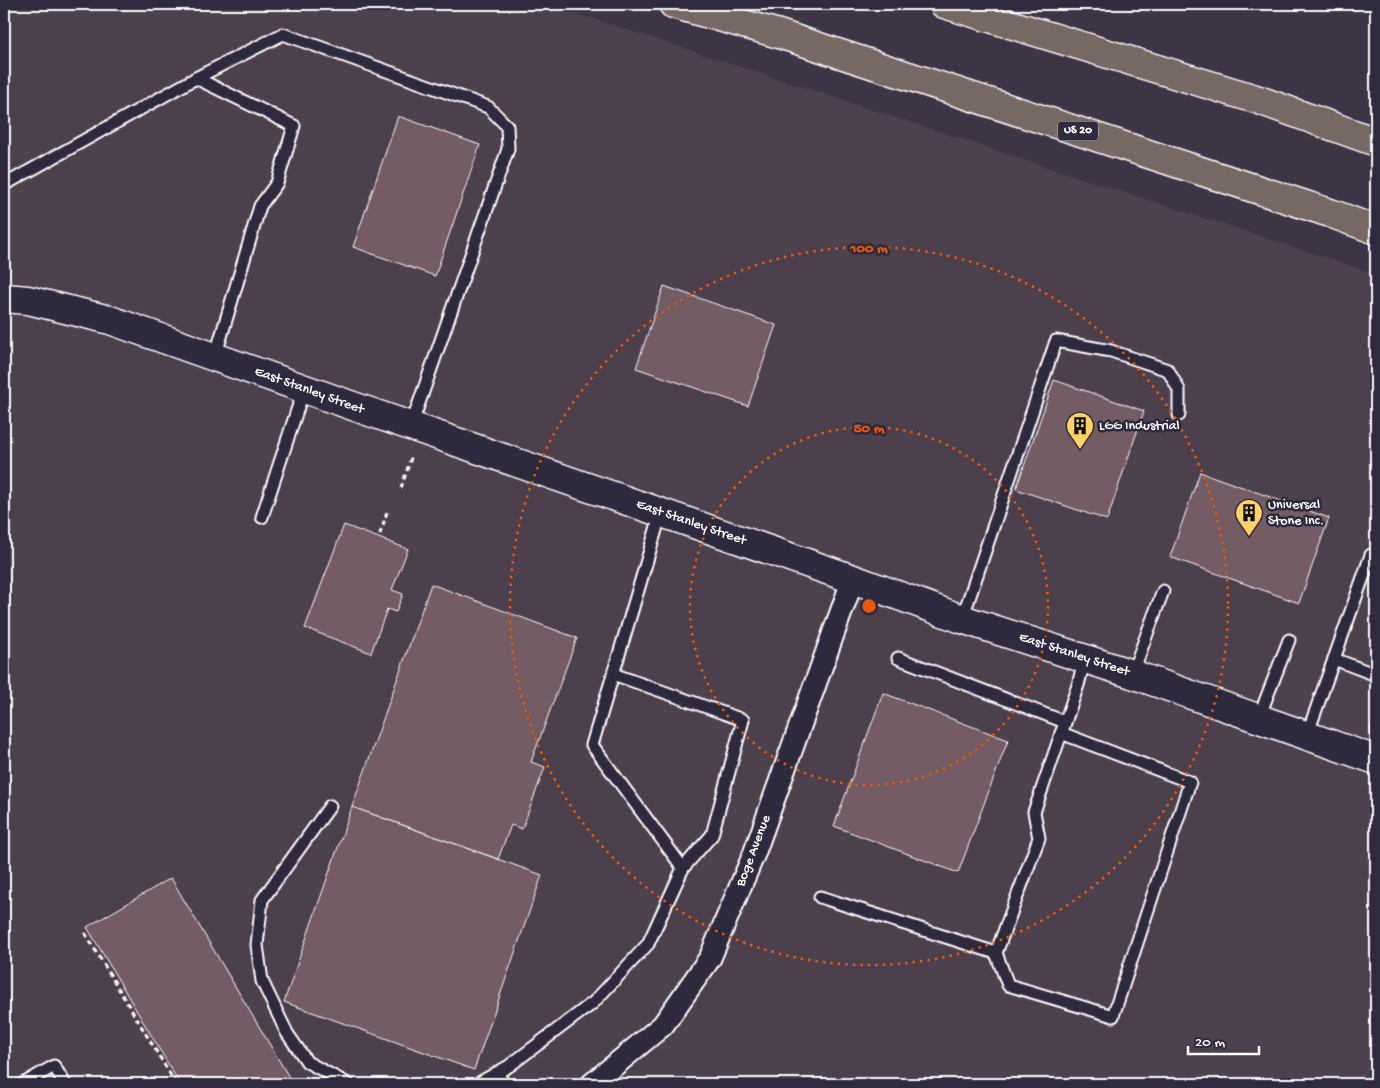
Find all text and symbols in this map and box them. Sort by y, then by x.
road number: US 20 [1058,122,1098,140]
text: 100 m [849,240,888,258]
street label: East Stanley Street [252,363,367,419]
building icon: LGG Industrial [1065,411,1095,450]
place label: LGG Industrial [1099,418,1180,435]
text: 50 m [854,420,885,438]
street label: East Stanley Street [634,496,749,550]
place label: Universal Stone Inc. [1268,497,1324,530]
building icon: Universal Stone Inc. [1234,498,1264,537]
centre of rings [860,597,878,615]
street label: East Stanley Street [1017,629,1133,681]
street label: Boge Avenue [732,812,776,890]
scale bar [1188,1023,1259,1055]
text: 20 m [1195,1034,1225,1052]

